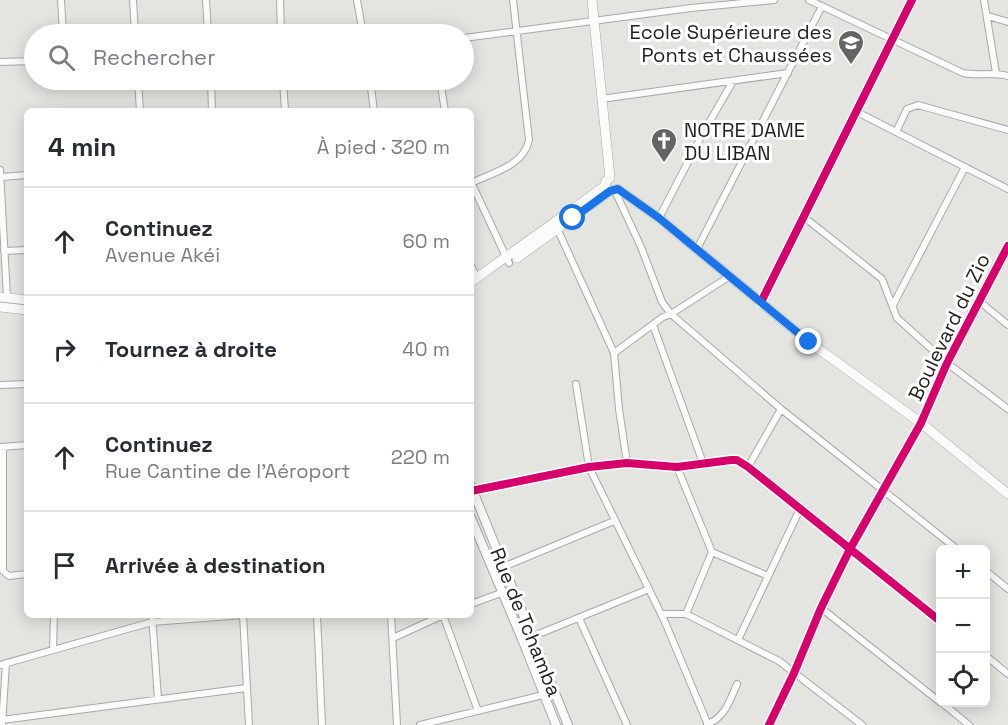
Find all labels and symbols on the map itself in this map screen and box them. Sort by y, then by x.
place label: Ecole Supérieure des Ponts et Chaussées [629,19,832,68]
school or university icon: Ecole Supérieure des Ponts et Chaussées [836,28,866,66]
place label: NOTRE DAME DU LIBAN [684,117,805,166]
church icon: NOTRE DAME DU LIBAN [649,126,679,164]
route start [559,204,585,230]
street label: Boulevard du Zio [902,249,996,405]
route end [795,328,821,354]
street label: Rue de Tchamba [484,544,568,700]

